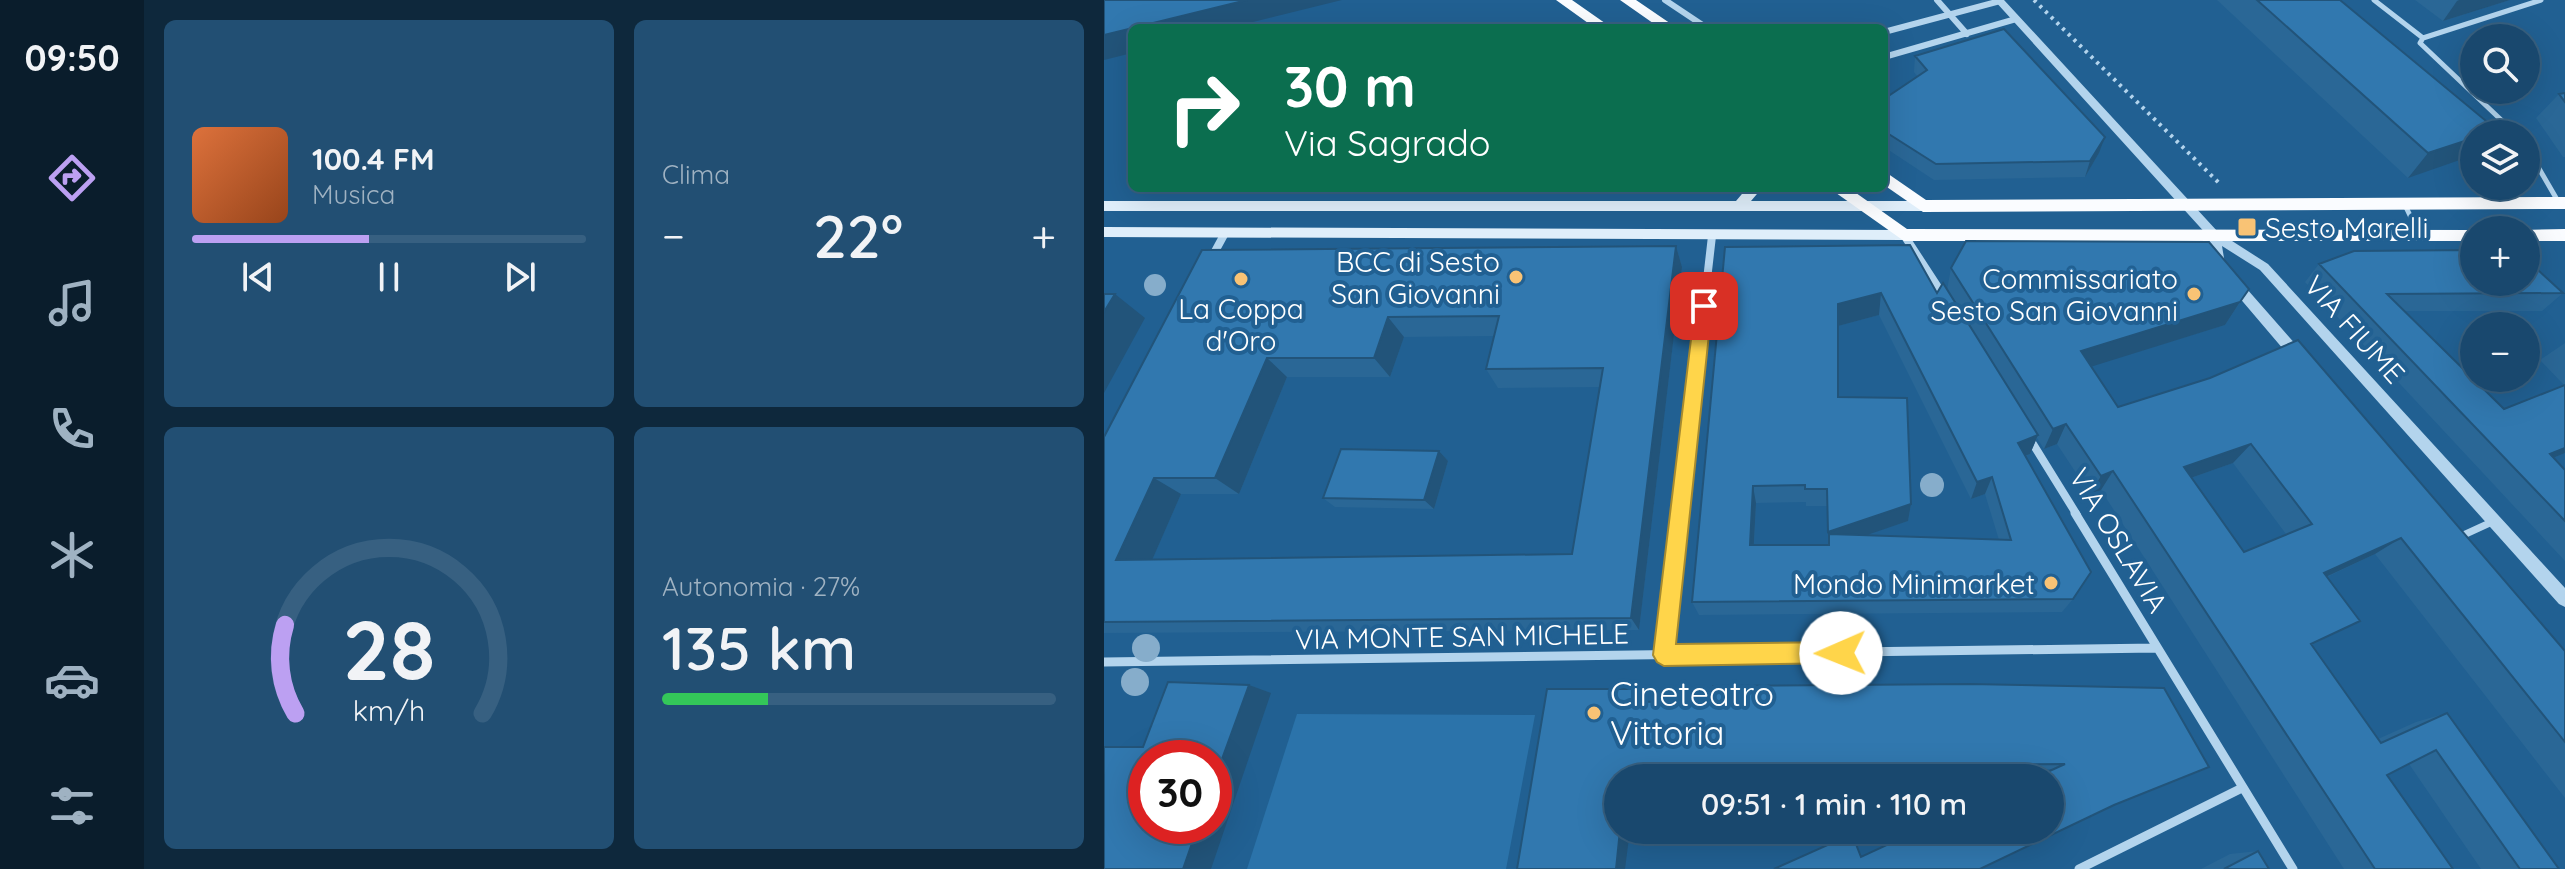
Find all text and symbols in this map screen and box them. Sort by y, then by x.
map controls [2460,24,2540,392]
button: search [2460,24,2540,104]
text: 09:50 [24,35,120,80]
text: 30 m [1284,51,1416,121]
icon: right [1152,56,1256,160]
text: Via Sagrado [1284,120,1491,165]
button: layers [2460,120,2540,200]
text: 100.4 FM [312,140,435,178]
icon: directions [44,150,100,206]
text: Clima [662,158,730,191]
text: Musica [312,178,395,211]
text: 22° [813,198,903,273]
text: − [662,208,685,263]
text: + [1031,208,1056,263]
place label: Sesto Marelli [2265,210,2429,245]
marker: Sesto Marelli [2236,216,2258,238]
button: + [2460,216,2540,296]
place label: BCC di Sesto San Giovanni [1331,244,1500,311]
icon: previous [236,255,280,299]
icon: pause [367,255,411,299]
icon: next [498,255,542,299]
place label: Commissariato Sesto San Giovanni [1931,261,2178,328]
marker: BCC di Sesto San Giovanni [1507,268,1525,286]
street label: VIA FIUME [2297,268,2413,390]
marker: La Coppa d'Oro [1232,270,1250,288]
pin [1670,272,1738,340]
icon: music [44,275,100,331]
icon: arrive [1682,284,1726,328]
marker: Commissariato Sesto San Giovanni [2185,285,2203,303]
place label: La Coppa d'Oro [1178,291,1304,358]
button: − [2460,312,2540,392]
icon: phone [44,401,100,457]
street label: VIA OSLAVIA [2062,461,2176,619]
icon: climate [44,527,100,583]
place label: Mondo Minimarket [1793,566,2035,601]
text: Autonomia · 27% [662,570,860,603]
marker: Mondo Minimarket [2042,574,2060,592]
text: 28 [343,596,435,700]
text: 135 km [662,610,856,685]
position arrow [1799,611,1883,695]
street label: VIA MONTE SAN MICHELE [1295,616,1629,656]
icon: car [44,652,100,708]
place label: Cineteatro Vittoria [1610,672,1774,754]
text: km/h [353,692,425,728]
marker: Cineteatro Vittoria [1585,704,1603,722]
speed limit sign: 30 [1128,740,1232,844]
icon: filters [44,778,100,834]
text: 09:51 · 1 min · 110 m [1701,785,1967,823]

